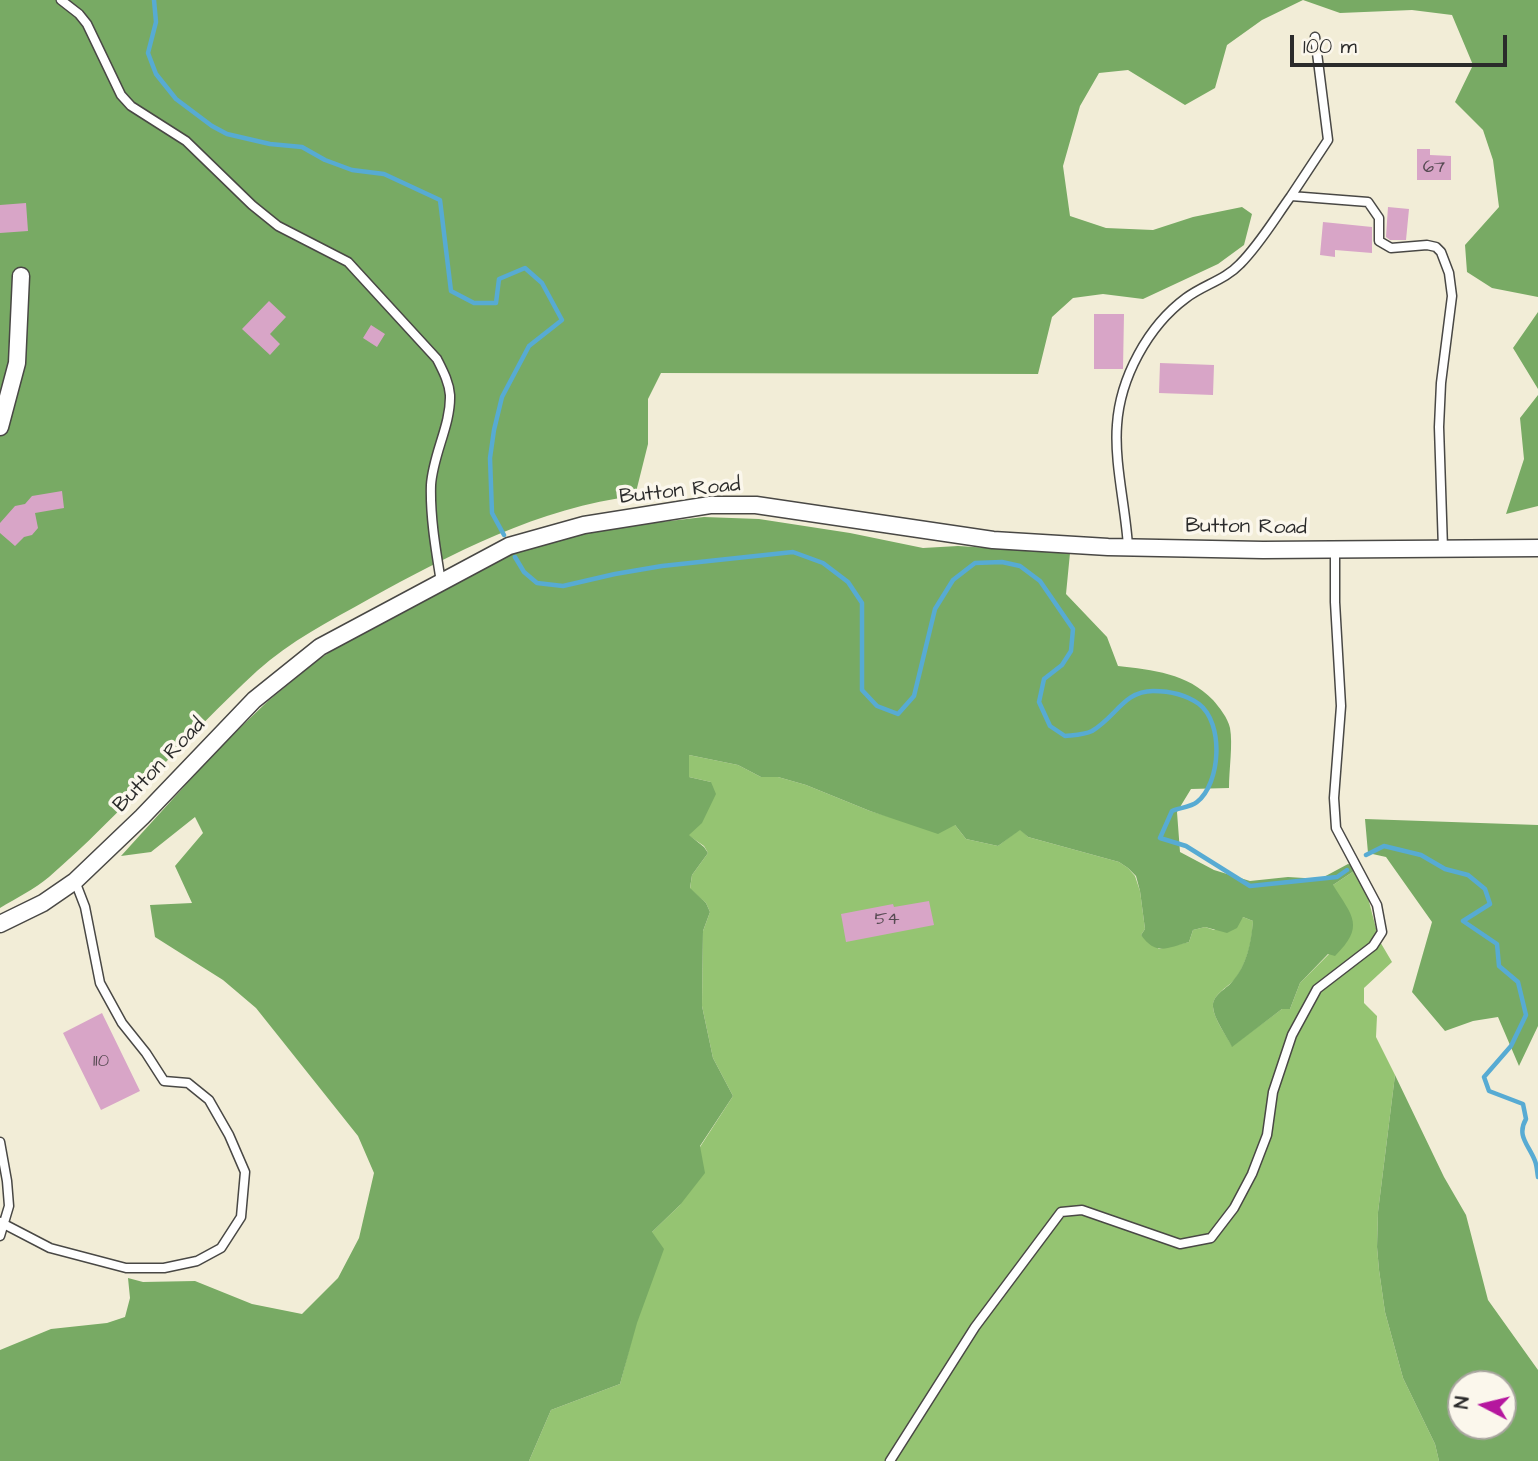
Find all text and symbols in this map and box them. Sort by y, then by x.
scale bar [1293,21,1510,65]
text: 100 m [1303,32,1357,61]
house number: 67 [1423,157,1445,179]
street label: Button Road [618,473,742,511]
street label: Button Road [1185,514,1307,542]
street label: Button Road [109,714,211,818]
house number: 54 [875,909,899,931]
house number: 110 [93,1051,109,1073]
north arrow [1447,1370,1517,1440]
text: N [1449,1395,1477,1410]

